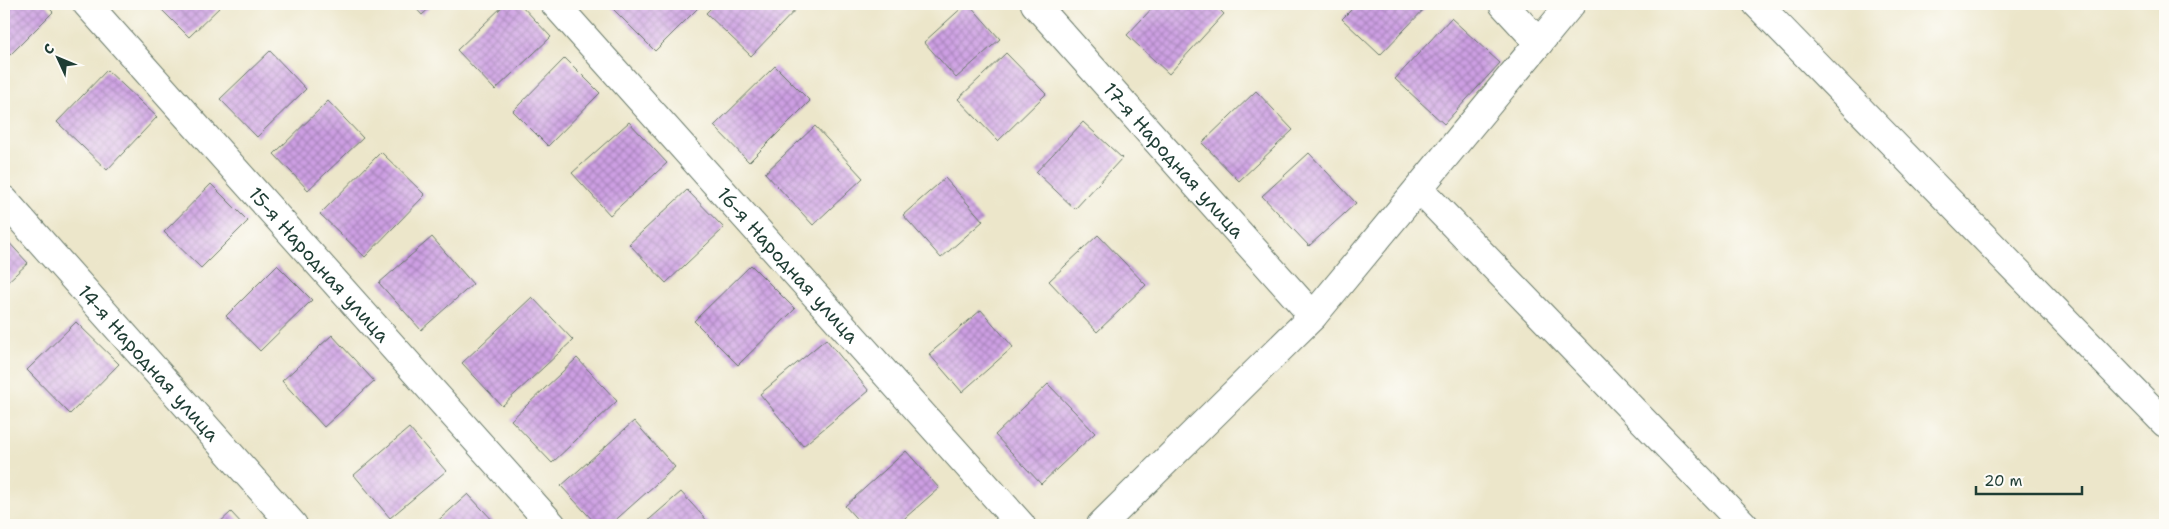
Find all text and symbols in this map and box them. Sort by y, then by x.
north arrow [32,32,82,82]
text: С [39,40,58,58]
street label: 17-я Народная улица [1098,77,1250,244]
street label: 15-я Народная улица [243,182,395,348]
street label: 16-я Народная улица [712,182,865,349]
street label: 14-я Народная улица [72,280,225,447]
scale bar [1976,464,2083,496]
text: 20 m [1984,471,2023,491]

